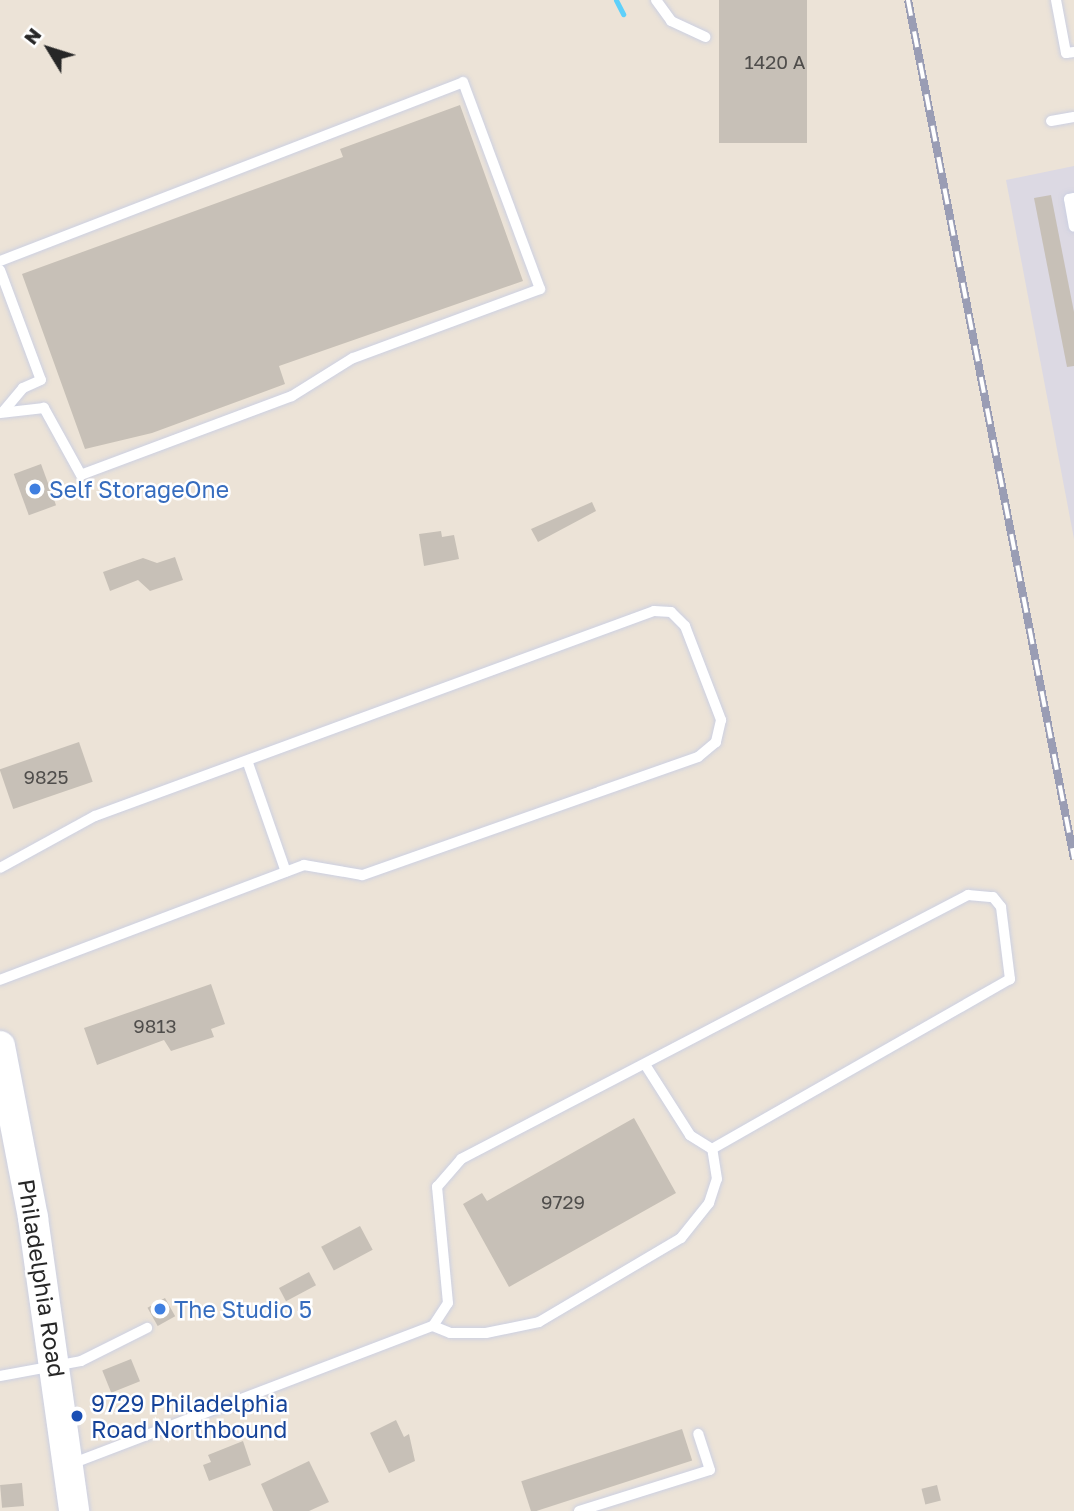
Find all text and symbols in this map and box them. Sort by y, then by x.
north arrow [14,14,84,84]
text: N [19,23,46,49]
house number: 1420 A [744,51,806,73]
place label: Self StorageOne [49,475,229,503]
marker: Self StorageOne [27,481,43,497]
house number: 9825 [23,766,69,788]
house number: 9813 [133,1015,177,1037]
street label: Philadelphia Road [13,1177,71,1379]
house number: 9729 [541,1191,585,1213]
place label: The Studio 5 [174,1295,312,1323]
marker: The Studio 5 [152,1301,168,1317]
place label: 9729 Philadelphia Road Northbound [91,1389,288,1443]
marker: 9729 Philadelphia Road Northbound [69,1408,85,1424]

